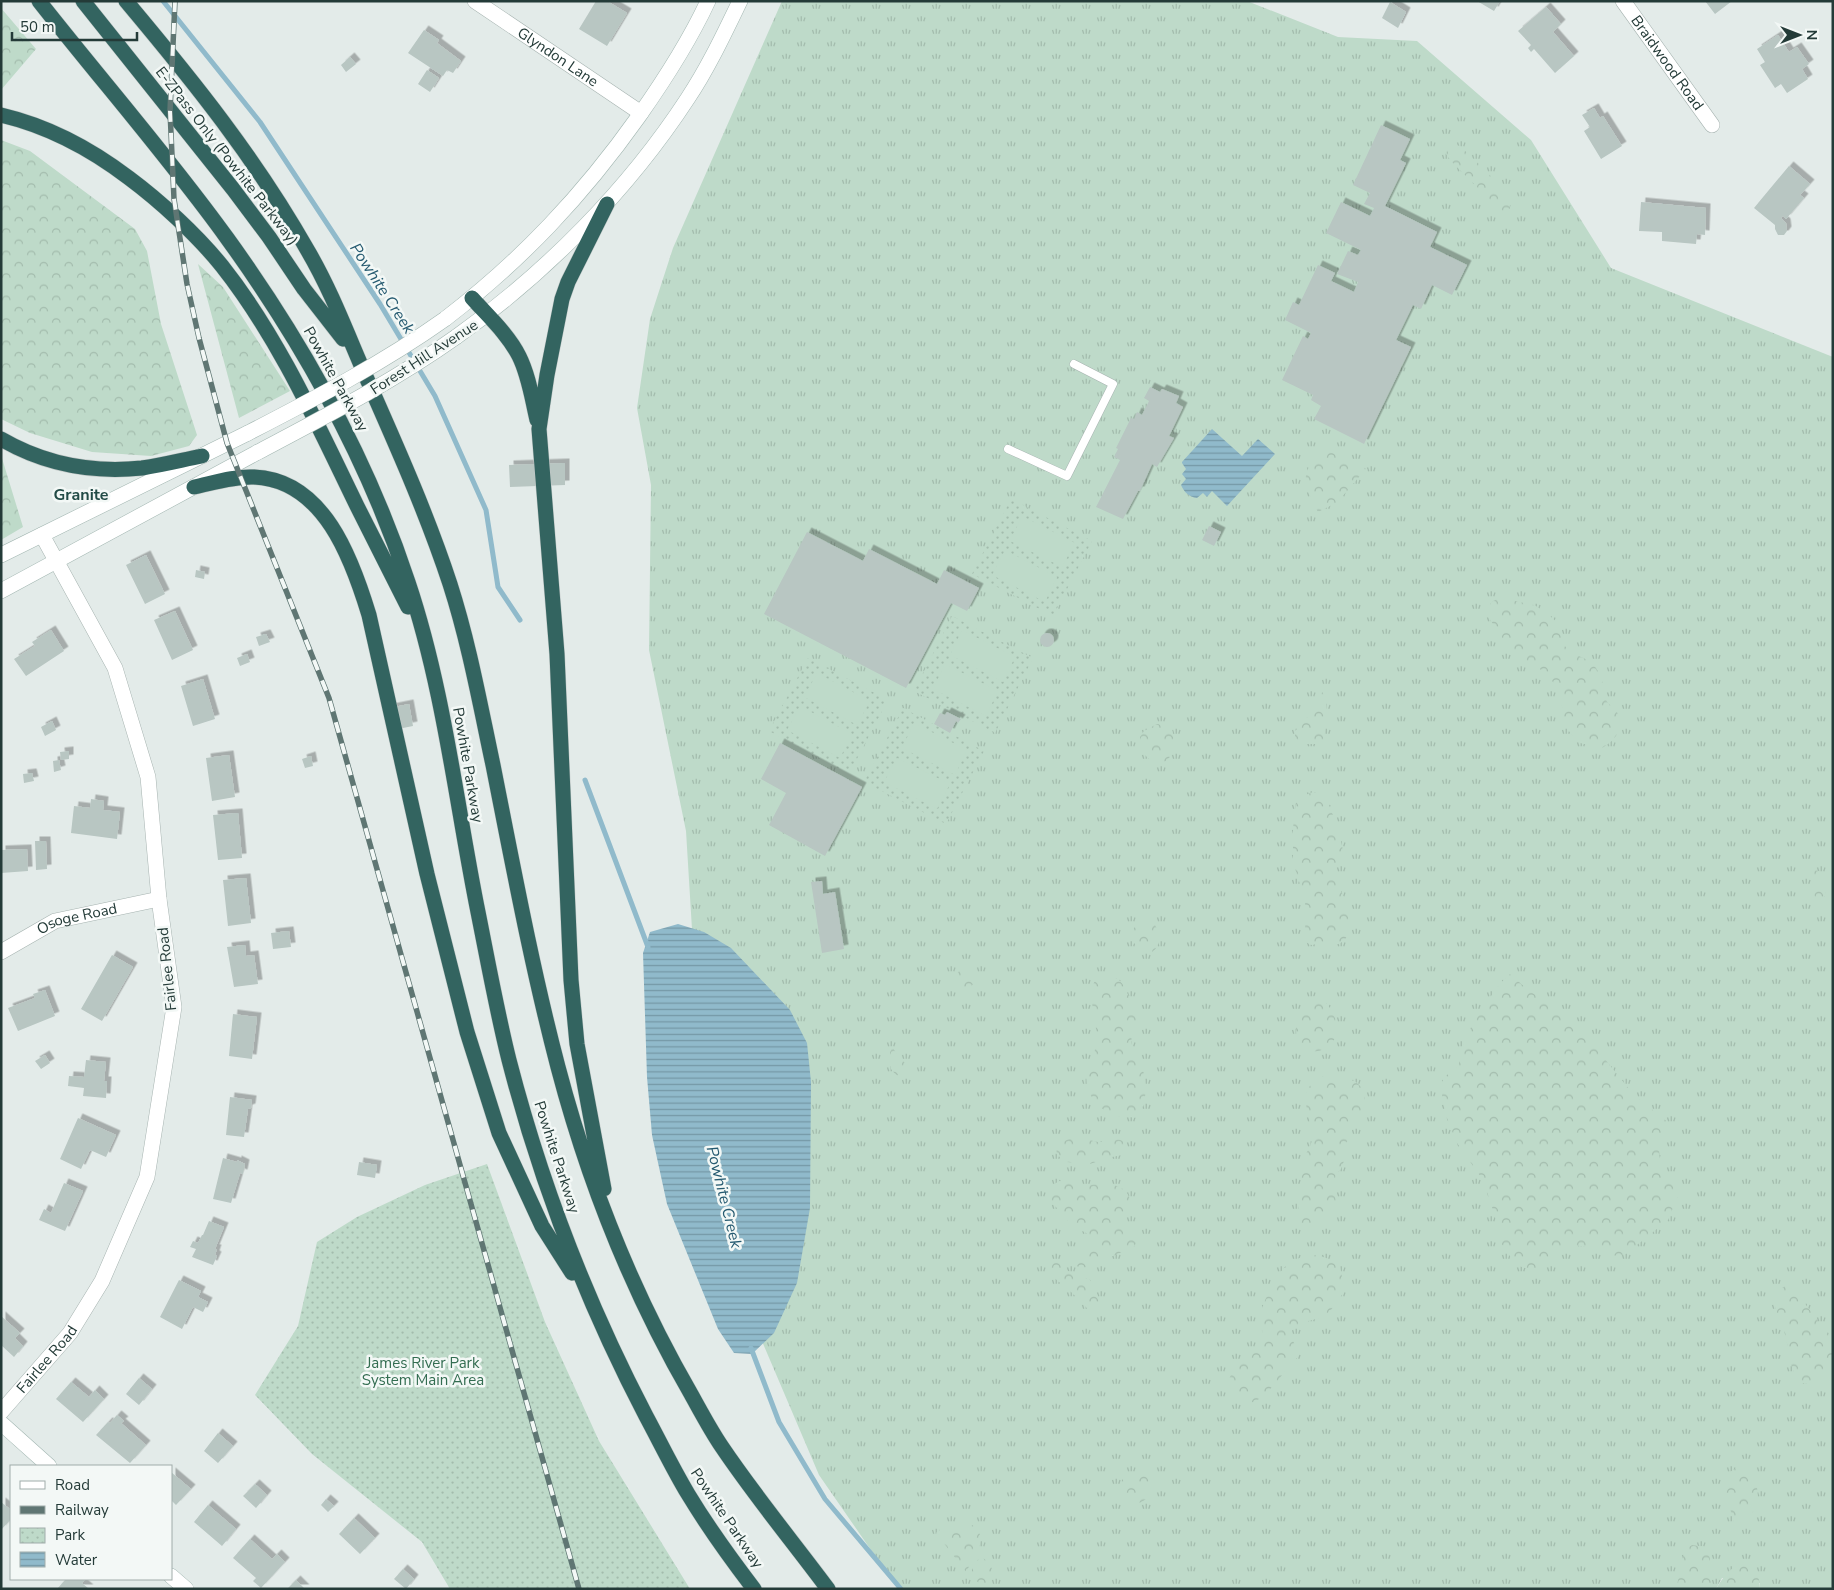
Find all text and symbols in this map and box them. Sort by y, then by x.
scale bar [12,10,138,42]
north arrow [1774,10,1824,60]
street label: Braidwood Road [1626,11,1708,114]
text: 50 m [20,17,55,37]
street label: Glyndon Lane [514,22,602,91]
text: N [1802,30,1821,40]
street label: E-ZPass Only (Powhite Parkway) [151,63,303,249]
water label: Powhite Creek [345,239,420,339]
street label: Forest Hill Avenue [366,315,482,399]
street label: Powhite Parkway [299,323,373,435]
district label: Granite [54,484,109,506]
street label: Powhite Parkway [448,706,488,825]
street label: Osoge Road [33,898,119,939]
street label: Fairlee Road [153,926,181,1012]
street label: Powhite Parkway [529,1098,585,1216]
water label: Powhite Creek [701,1144,748,1252]
street label: Fairlee Road [12,1322,82,1397]
park label: James River Park System Main Area [362,1353,484,1390]
street label: Powhite Parkway [686,1464,768,1572]
legend [10,1465,172,1580]
text: Road [55,1475,90,1495]
text: Railway [55,1500,109,1520]
text: Park [55,1525,85,1545]
text: Water [55,1550,98,1570]

